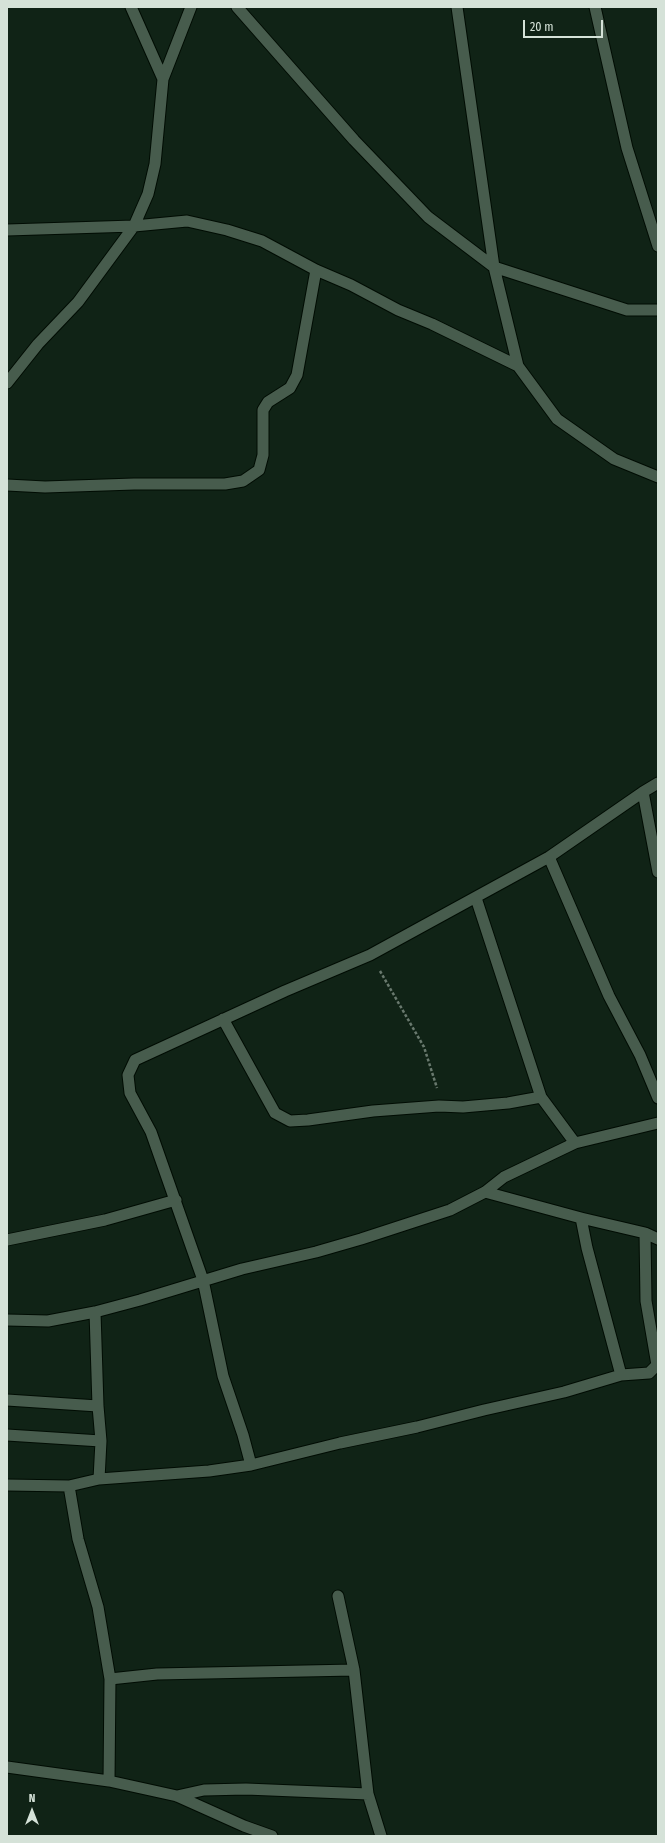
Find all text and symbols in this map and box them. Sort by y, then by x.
scale bar [525,12,605,38]
text: 20 m [530,20,554,34]
north arrow [12,1791,52,1831]
text: N [29,1792,35,1805]

